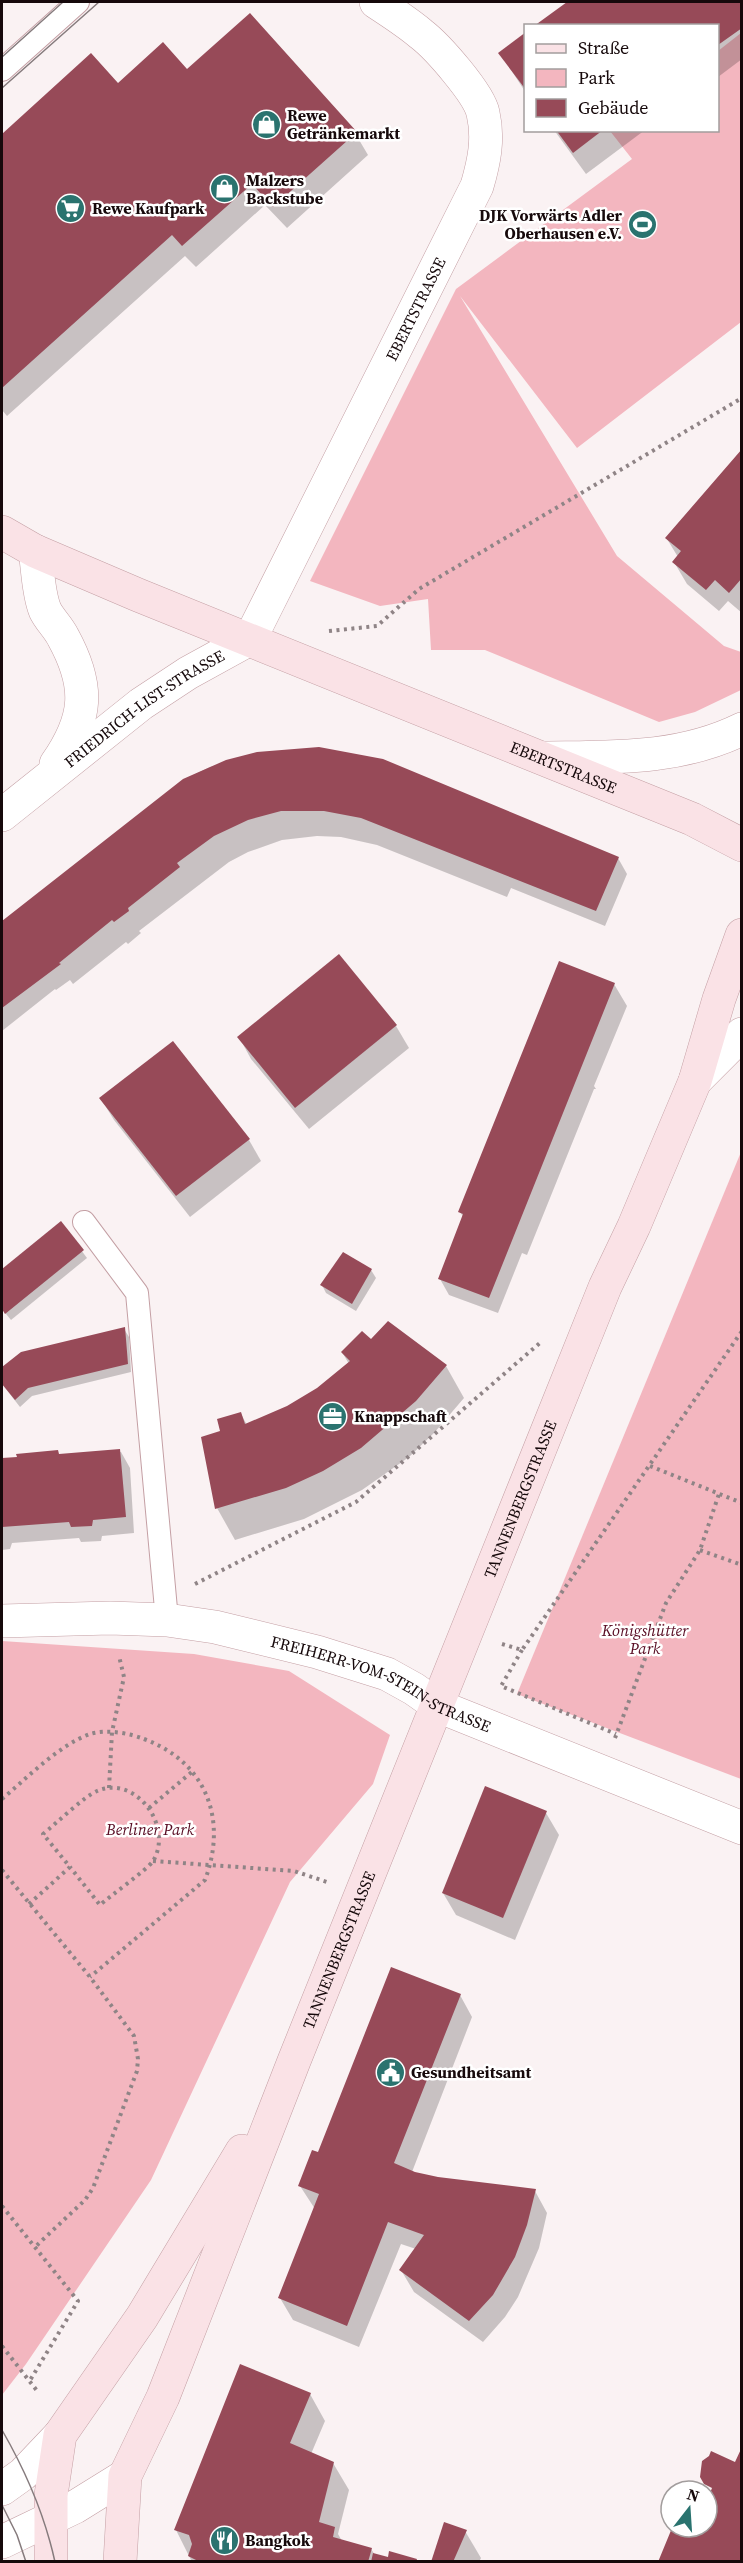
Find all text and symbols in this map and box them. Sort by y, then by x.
legend [524,24,719,132]
text: Straße [578,35,629,60]
text: Park [578,65,615,90]
text: Gebäude [578,95,649,120]
place label: Rewe Getränkemarkt [287,104,400,144]
shop icon: Rewe Getränkemarkt [250,108,282,140]
place label: Malzers Backstube [246,169,323,209]
shop icon: Malzers Backstube [209,173,241,205]
supermarket icon: Rewe Kaufpark [55,192,87,224]
place label: Rewe Kaufpark [92,197,205,219]
place label: DJK Vorwärts Adler Oberhausen e.V. [479,204,623,244]
sports icon: DJK Vorwärts Adler Oberhausen e.V. [627,208,659,240]
street label: EBERTSTRASSE [380,253,451,365]
street label: FRIEDRICH-LIST-STRASSE [59,644,228,772]
street label: EBERTSTRASSE [507,736,620,799]
office icon: Knappschaft [317,1400,349,1432]
place label: Knappschaft [354,1405,448,1427]
street label: TANNENBERGSTRASSE [478,1416,562,1581]
park label: Königshütter Park [601,1619,689,1659]
street label: FREIHERR-VOM-STEIN-STRASSE [269,1630,495,1737]
park label: Berliner Park [105,1818,194,1840]
street label: TANNENBERGSTRASSE [297,1867,380,2032]
public building icon: Gesundheitsamt [374,2056,406,2088]
place label: Gesundheitsamt [411,2061,532,2083]
north arrow [659,2479,719,2539]
text: N [685,2482,703,2507]
restaurant icon: Bangkok [208,2524,240,2556]
place label: Bangkok [245,2529,311,2551]

